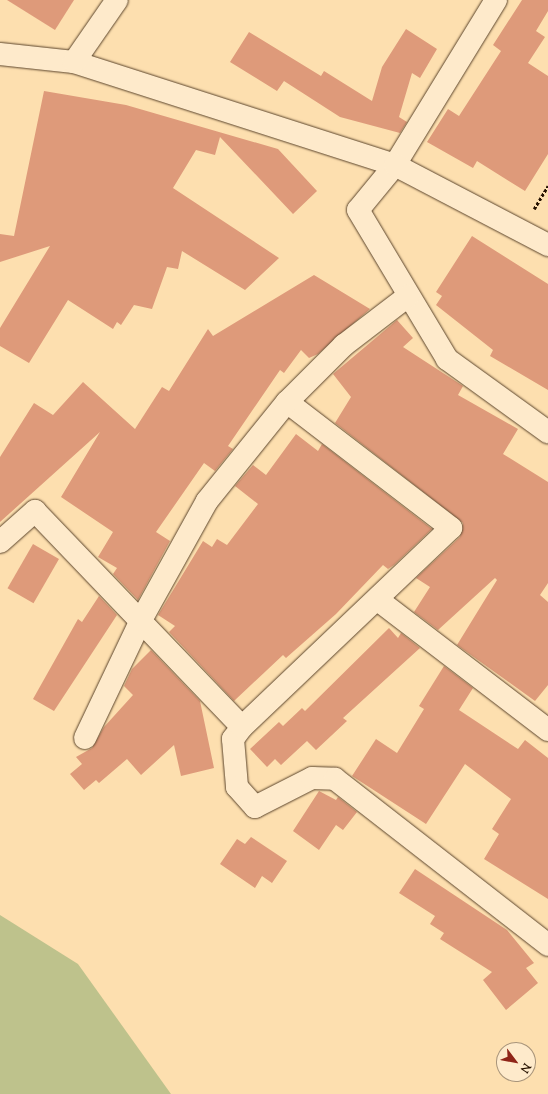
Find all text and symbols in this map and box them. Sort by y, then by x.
north arrow [496,1042,536,1082]
text: N [516,1060,534,1076]

